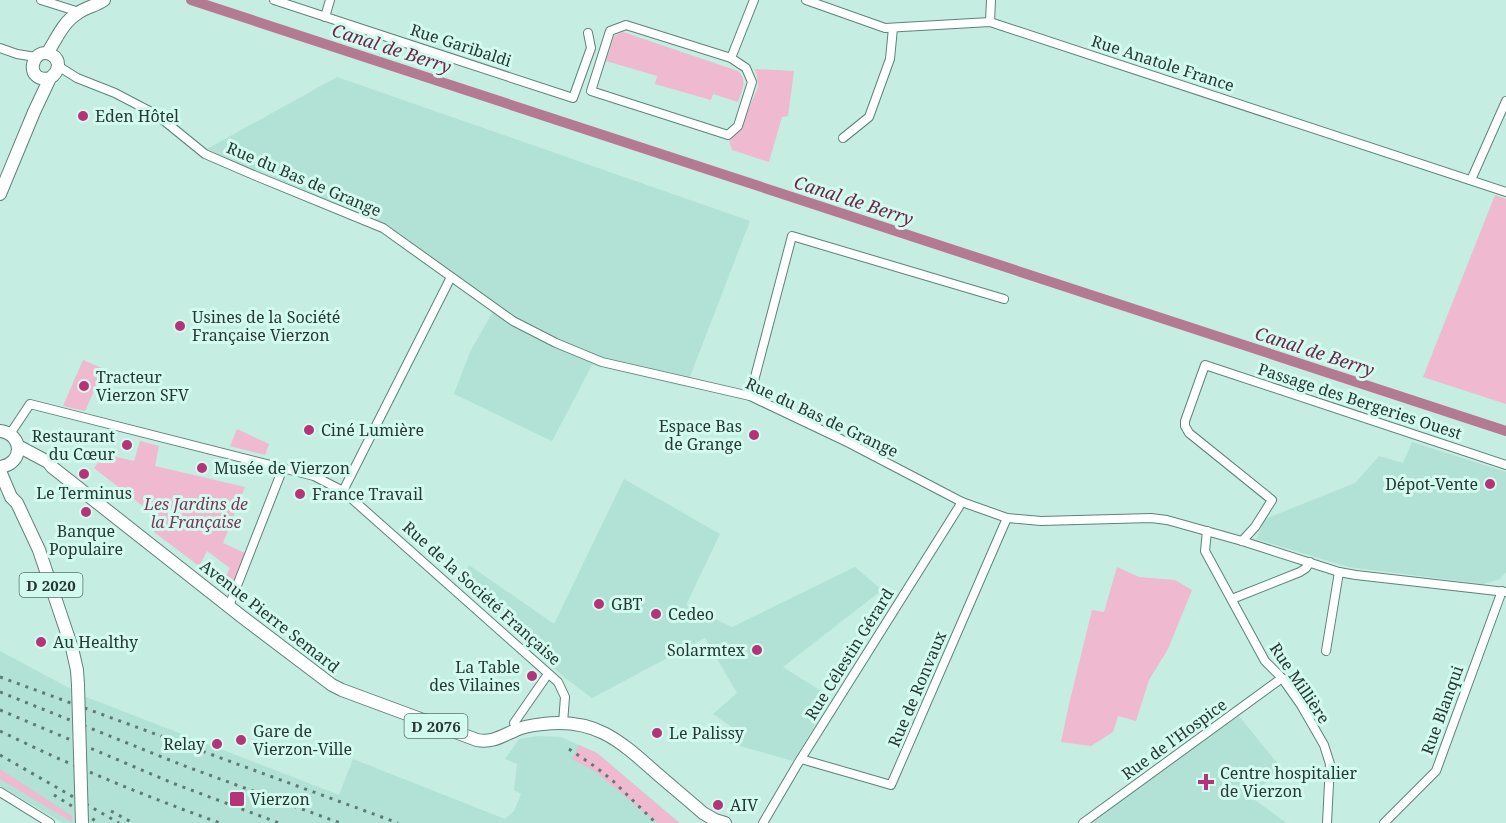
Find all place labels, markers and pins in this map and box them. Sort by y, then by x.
place label: Eden Hôtel [95,105,179,127]
marker: Eden Hôtel [76,109,90,123]
place label: Usines de la Société Française Vierzon [192,306,340,346]
marker: Usines de la Société Française Vierzon [173,319,187,333]
place label: Tracteur Vierzon SFV [96,366,189,406]
marker: Tracteur Vierzon SFV [77,379,91,393]
place label: Espace Bas de Grange [659,415,742,455]
place label: Ciné Lumière [321,419,424,441]
marker: Ciné Lumière [302,423,316,437]
place label: Restaurant du Cœur [32,425,115,465]
marker: Espace Bas de Grange [747,428,761,442]
marker: Restaurant du Cœur [120,438,134,452]
place label: Musée de Vierzon [214,457,350,479]
marker: Musée de Vierzon [195,461,209,475]
marker: Le Terminus [77,467,91,481]
place label: Dépot-Vente [1385,473,1478,495]
marker: Dépot-Vente [1483,477,1497,491]
place label: Le Terminus [36,482,132,504]
place label: France Travail [312,483,423,505]
marker: France Travail [293,487,307,501]
marker: Banque Populaire [79,505,93,519]
place label: Banque Populaire [49,520,123,560]
place label: GBT [611,593,643,615]
marker: GBT [592,597,606,611]
place label: Cedeo [668,603,714,625]
marker: Cedeo [649,607,663,621]
place label: Au Healthy [53,631,139,653]
marker: Au Healthy [34,635,48,649]
place label: Solarmtex [667,639,746,661]
marker: Solarmtex [750,643,764,657]
place label: La Table des Vilaines [429,656,520,696]
marker: La Table des Vilaines [525,669,539,683]
place label: Gare de Vierzon-Ville [253,720,352,760]
place label: Le Palissy [669,722,745,744]
marker: Le Palissy [650,726,664,740]
place label: Relay [163,733,206,755]
marker: Gare de Vierzon-Ville [234,733,248,747]
marker: Relay [210,737,224,751]
place label: Centre hospitalier de Vierzon [1220,762,1357,802]
marker: Centre hospitalier de Vierzon [1197,773,1215,791]
place label: Vierzon [250,788,310,810]
marker: Vierzon [228,790,246,808]
place label: AIV [730,794,758,816]
marker: AIV [711,798,725,812]

